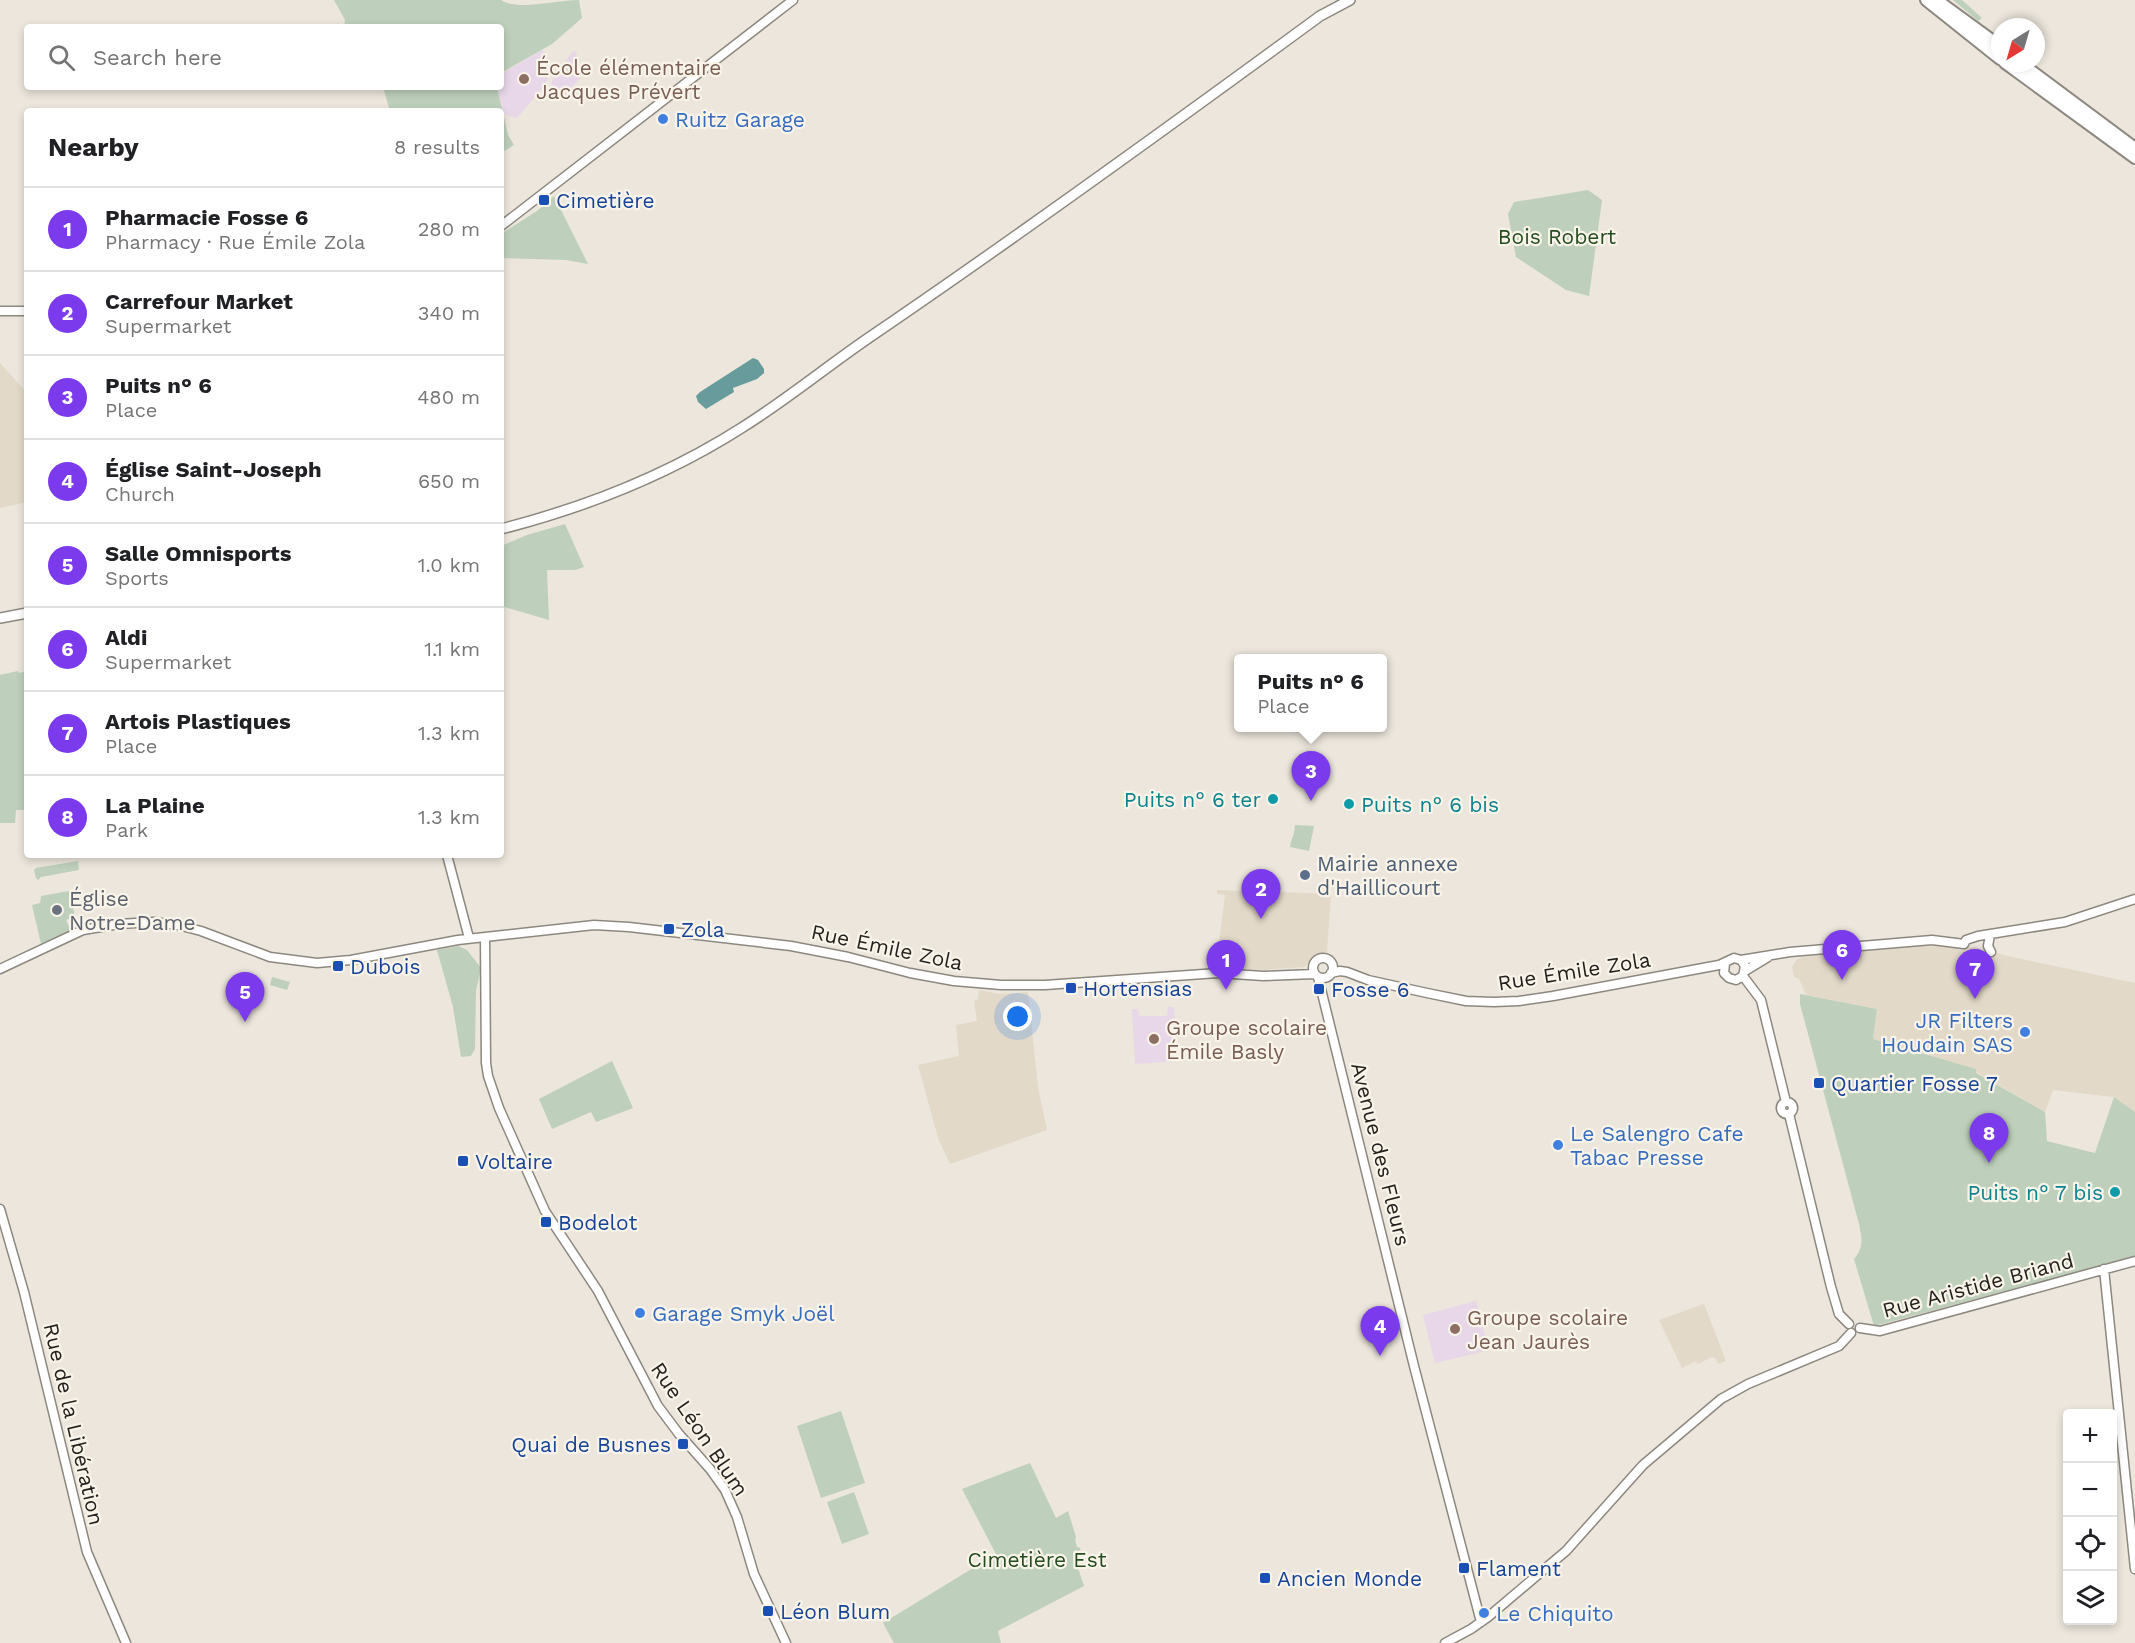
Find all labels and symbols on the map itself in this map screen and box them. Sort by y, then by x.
north arrow [1991,18,2045,72]
place label: École élémentaire Jacques Prévert [536,55,721,104]
marker: École élémentaire Jacques Prévert [517,72,531,86]
place label: Ruitz Garage [675,107,805,132]
marker: Ruitz Garage [656,112,670,126]
place label: Cimetière [556,188,655,213]
marker: Cimetière [537,193,551,207]
park label: Bois Robert [1498,224,1616,249]
pin: 3 [1292,752,1330,801]
place label: Puits n° 6 ter [1124,787,1261,812]
marker: Puits n° 6 ter [1266,792,1280,806]
place label: Puits n° 6 bis [1361,792,1499,817]
marker: Puits n° 6 bis [1342,797,1356,811]
place label: Mairie annexe d'Haillicourt [1317,851,1458,900]
marker: Mairie annexe d'Haillicourt [1298,868,1312,882]
pin: 2 [1242,870,1280,919]
place label: Église Notre-Dame [69,886,196,935]
marker: Église Notre-Dame [50,903,64,917]
place label: Zola [681,917,725,942]
street label: Rue Émile Zola [809,919,965,975]
marker: Zola [662,922,676,936]
pin: 6 [1822,930,1862,980]
pin: 1 [1206,940,1246,990]
street label: Rue Émile Zola [1496,947,1652,995]
pin: 7 [1956,950,1994,999]
place label: Dubois [350,954,421,979]
marker: Dubois [331,959,345,973]
pin: 5 [226,972,264,1022]
place label: Hortensias [1083,976,1192,1001]
place label: Fosse 6 [1331,977,1409,1002]
marker: Hortensias [1064,981,1078,995]
marker: Fosse 6 [1312,982,1326,996]
your location [1003,1002,1032,1031]
place label: JR Filters Houdain SAS [1881,1008,2013,1057]
place label: Groupe scolaire Émile Basly [1166,1015,1327,1064]
marker: JR Filters Houdain SAS [2018,1025,2032,1039]
marker: Groupe scolaire Émile Basly [1147,1032,1161,1046]
street label: Avenue des Fleurs [1346,1060,1416,1248]
place label: Quartier Fosse 7 [1831,1071,1998,1096]
marker: Quartier Fosse 7 [1812,1076,1826,1090]
pin: 8 [1970,1114,2008,1163]
place label: Le Salengro Cafe Tabac Presse [1570,1121,1744,1170]
marker: Le Salengro Cafe Tabac Presse [1551,1138,1565,1152]
place label: Voltaire [475,1149,553,1174]
marker: Voltaire [456,1154,470,1168]
place label: Puits n° 7 bis [1968,1180,2103,1205]
marker: Puits n° 7 bis [2108,1185,2122,1199]
place label: Bodelot [558,1210,637,1235]
marker: Bodelot [539,1215,553,1229]
street label: Rue Aristide Briand [1880,1247,2076,1323]
place label: Garage Smyk Joël [652,1301,835,1326]
place label: Groupe scolaire Jean Jaurès [1467,1305,1628,1354]
marker: Garage Smyk Joël [633,1306,647,1320]
pin: 4 [1360,1306,1400,1356]
street label: Rue de la Libération [39,1321,109,1527]
marker: Groupe scolaire Jean Jaurès [1448,1322,1462,1336]
street label: Rue Léon Blum [646,1357,754,1501]
place label: Quai de Busnes [511,1432,671,1457]
marker: Quai de Busnes [676,1437,690,1451]
park label: Cimetière Est [967,1547,1107,1572]
place label: Flament [1476,1556,1561,1581]
marker: Flament [1457,1561,1471,1575]
place label: Ancien Monde [1277,1566,1422,1591]
marker: Ancien Monde [1258,1571,1272,1585]
place label: Léon Blum [780,1599,890,1624]
place label: Le Chiquito [1496,1601,1614,1626]
marker: Léon Blum [761,1604,775,1618]
marker: Le Chiquito [1477,1606,1491,1620]

